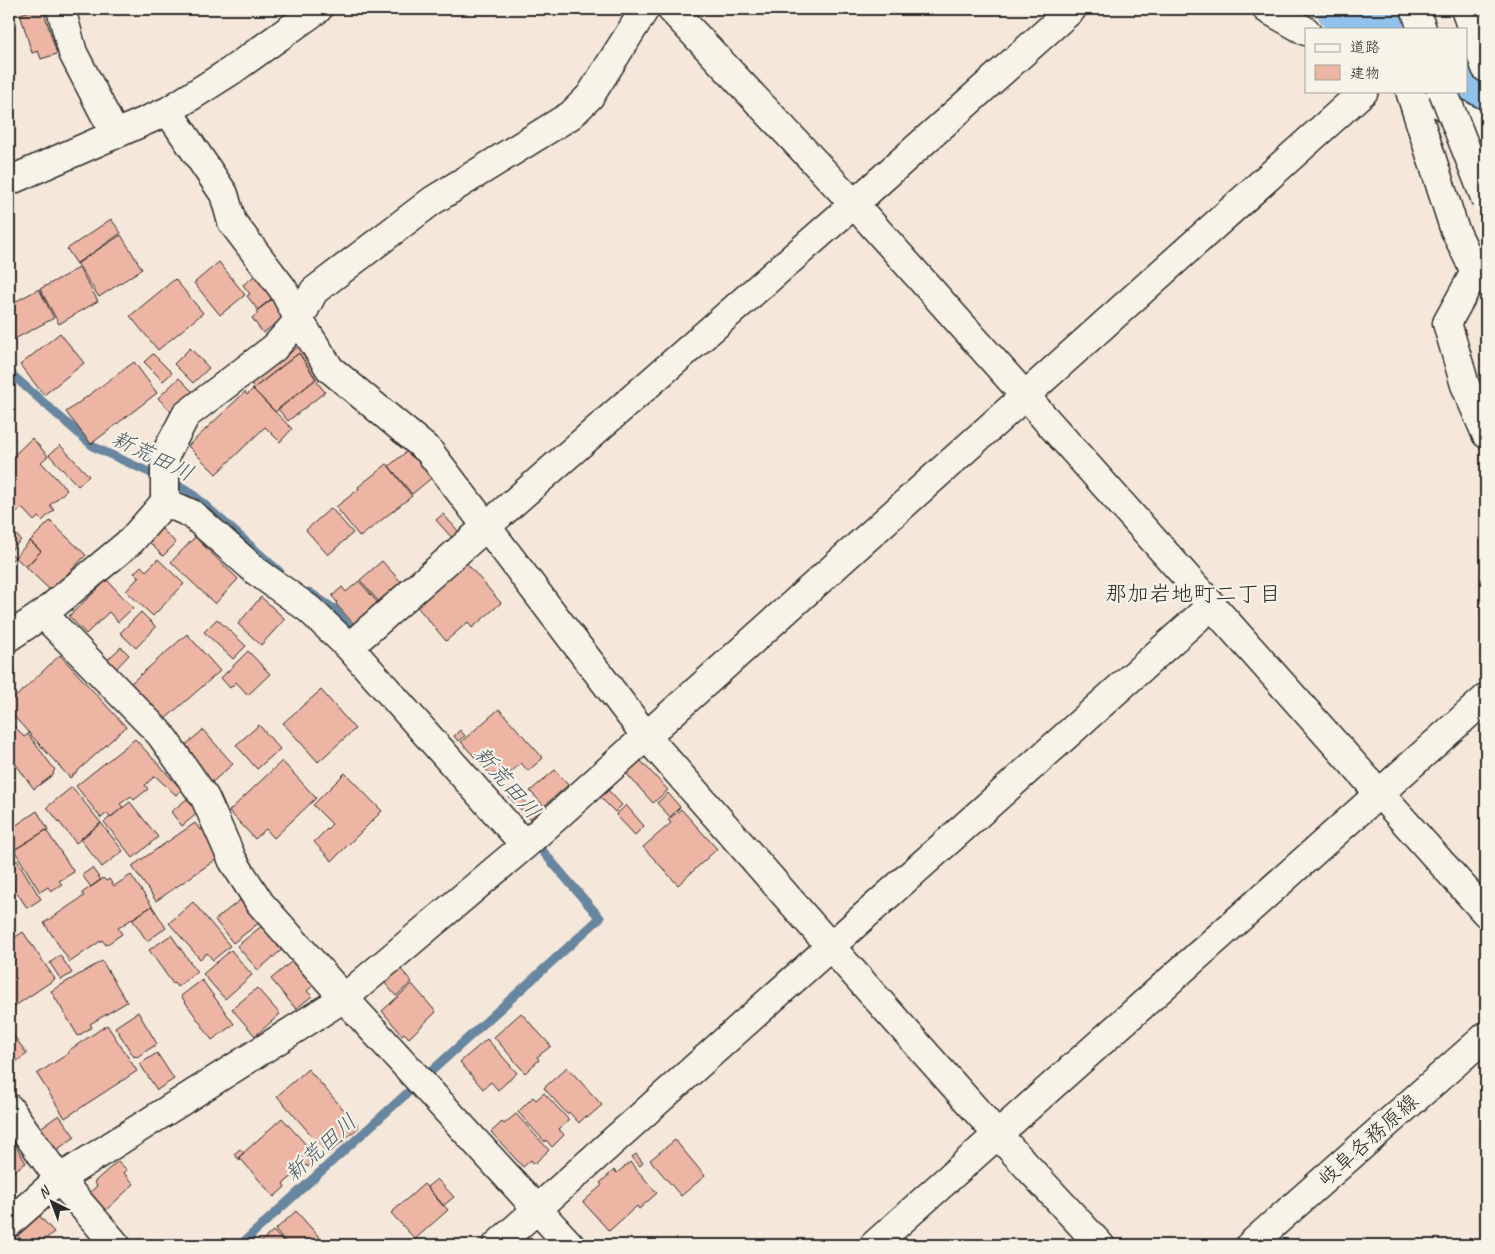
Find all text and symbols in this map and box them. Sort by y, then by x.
legend [1305,28,1468,92]
text: 道路 [1350,38,1380,57]
text: 建物 [1350,64,1380,83]
water label: 新荒田川 [107,424,198,488]
district label: 那加岩地町二丁目 [1105,580,1281,608]
water label: 新荒田川 [468,740,547,825]
street label: 岐阜各務原線 [1312,1088,1424,1192]
water label: 新荒田川 [279,1108,363,1188]
north arrow [28,1176,78,1226]
text: N [35,1182,54,1202]

